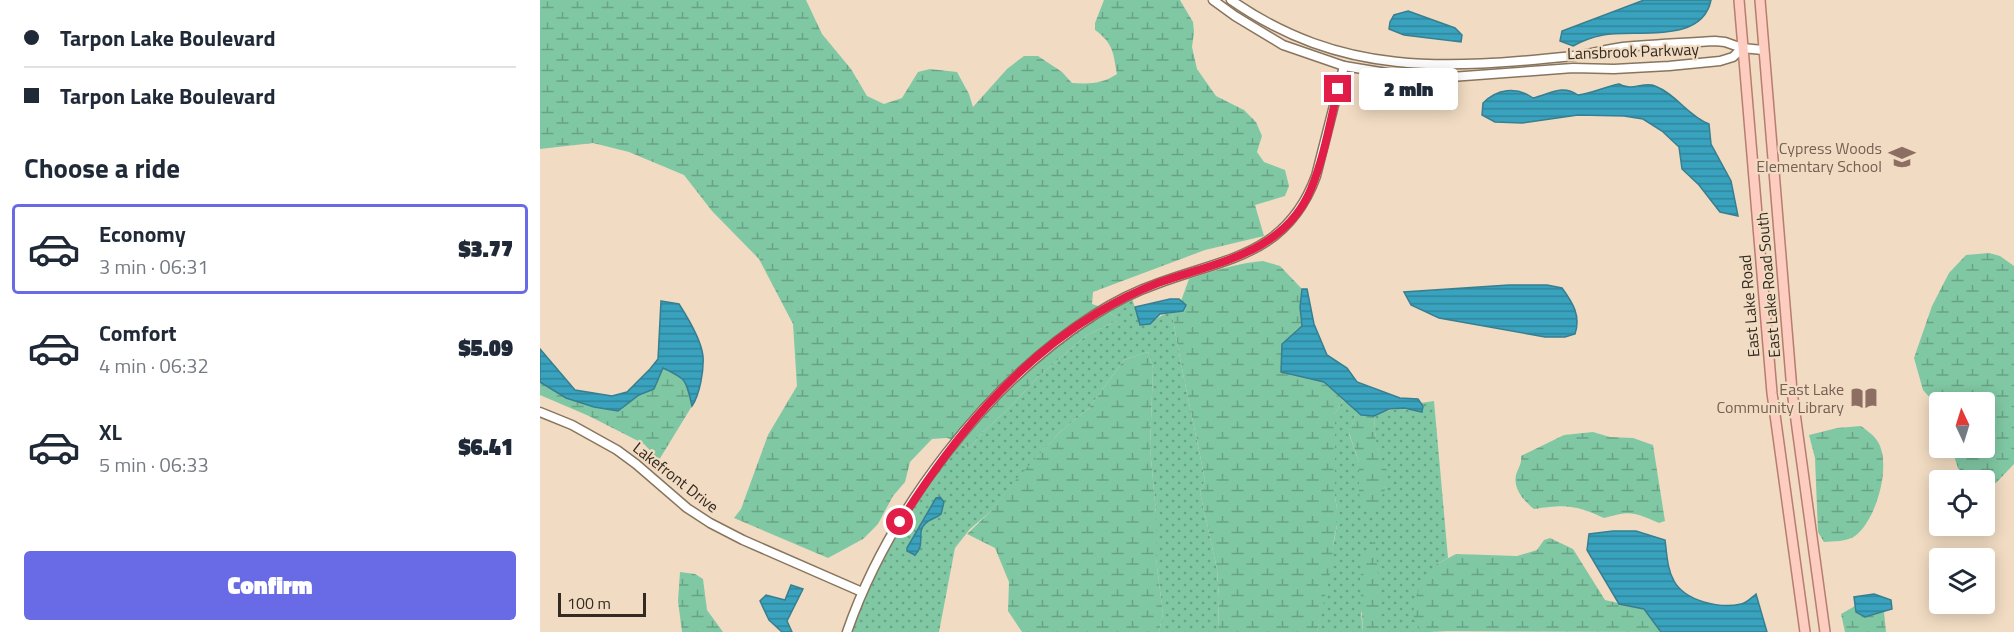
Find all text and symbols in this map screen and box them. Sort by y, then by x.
text: Tarpon Lake Boulevard [60,21,276,55]
street label: Lansbrook Parkway [1567,37,1700,65]
callout: 2 min [1359,68,1458,110]
text: 2 min [1384,73,1433,104]
route end [1324,75,1351,102]
text: Tarpon Lake Boulevard [60,79,276,113]
place label: Cypress Woods Elementary School [1756,136,1882,178]
school or university icon: Cypress Woods Elementary School [1887,142,1917,172]
text: Choose a ride [24,147,180,188]
street label: East Lake Road South [1750,211,1786,359]
text: Economy [99,217,186,251]
icon: car [27,222,81,276]
text: $3.77 [458,232,513,266]
text: 3 min · 06:31 [99,251,209,282]
street label: East Lake Road [1733,254,1765,358]
text: Comfort [99,316,177,350]
icon: car [27,321,81,375]
text: $5.09 [458,331,513,365]
text: 4 min · 06:32 [99,350,209,381]
place label: East Lake Community Library [1716,377,1844,419]
library icon: East Lake Community Library [1849,383,1879,413]
north arrow [1929,392,1995,458]
map controls [1929,392,1995,614]
text: XL [99,415,122,449]
icon: car [27,420,81,474]
text: $6.41 [458,430,513,464]
street label: Lakefront Drive [628,436,724,518]
text: 5 min · 06:33 [99,449,209,480]
button: locate [1929,470,1995,536]
route start [886,508,913,535]
button: layers [1929,548,1995,614]
button: Confirm [24,551,516,620]
scale bar [558,590,646,618]
text: 100 m [567,591,611,615]

